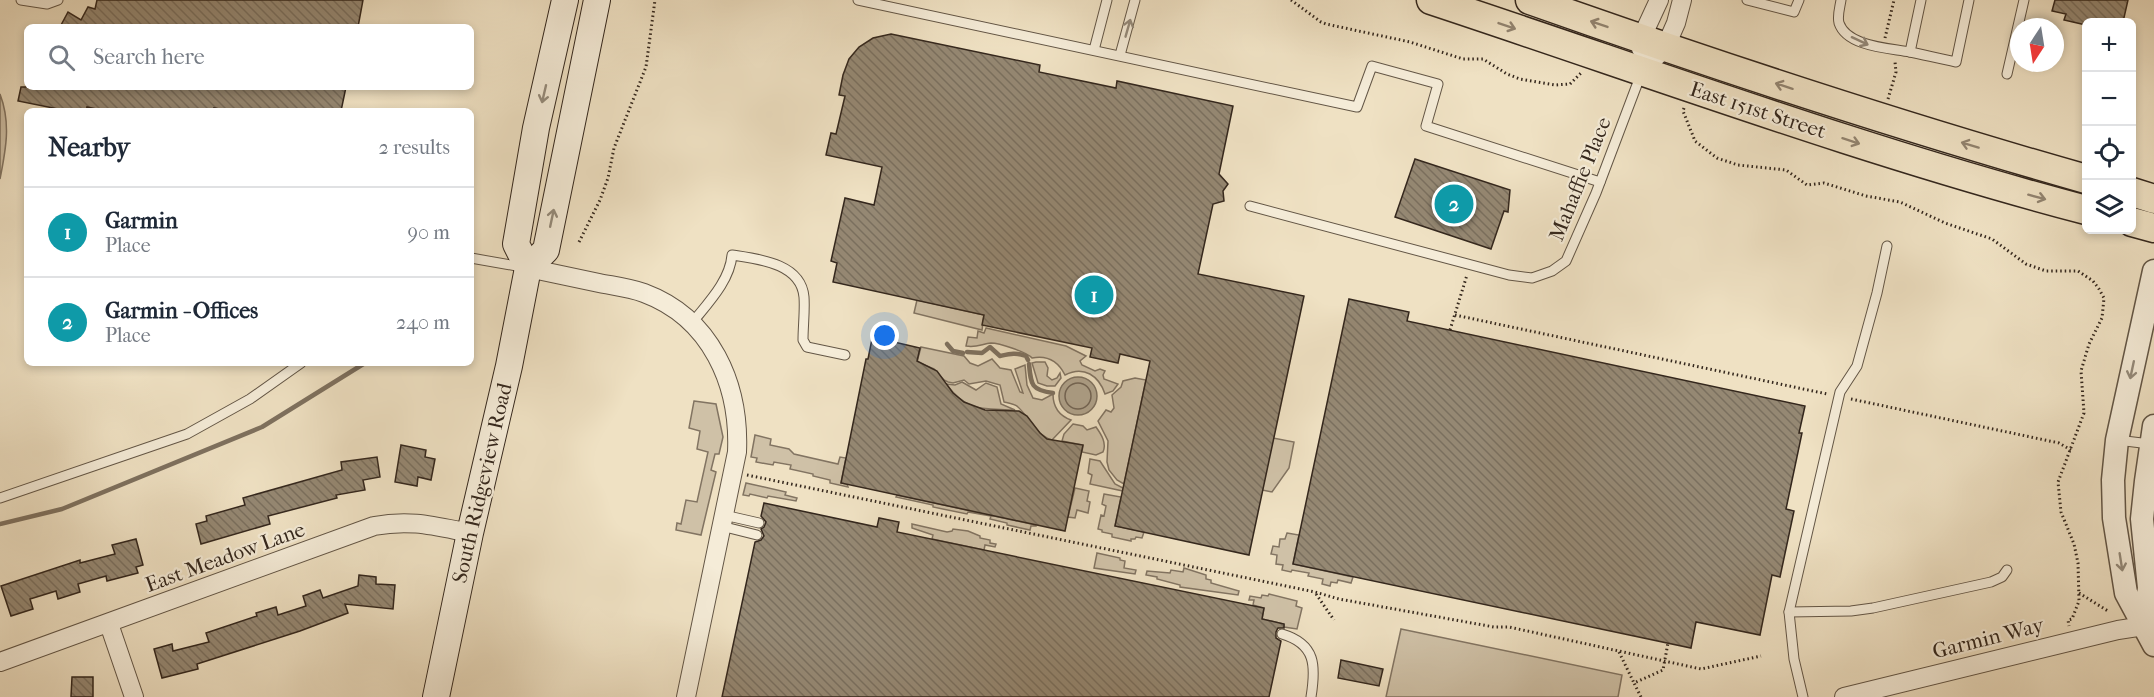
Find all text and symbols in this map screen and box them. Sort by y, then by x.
one-way arrow [1590,18,1609,29]
north arrow [2010,18,2064,72]
map controls [2082,18,2136,234]
button: + [2082,18,2136,72]
one-way arrow [1123,19,1134,38]
one-way arrow [1497,21,1516,32]
search box [24,24,474,90]
one-way arrow [1850,35,1868,47]
icon: search [45,41,78,74]
text: Search here [93,44,205,70]
button: − [2082,72,2136,126]
street label: East 151st Street [1687,77,1829,143]
one-way arrow [1775,80,1794,91]
one-way arrow [538,84,550,103]
street label: Mahaffie Place [1544,114,1616,244]
button: locate [2082,126,2136,180]
text: Nearby [48,132,130,163]
text: 2 results [379,136,450,159]
one-way arrow [1841,136,1860,147]
one-way arrow [1961,139,1980,150]
button: layers [2082,180,2136,234]
pin: 2 [1434,182,1474,226]
one-way arrow [2028,192,2047,204]
text: Garmin [105,208,178,234]
one-way arrow [547,209,558,228]
text: 1 [64,221,71,244]
text: 90 m [408,221,450,244]
text: Place [105,234,151,257]
pin: 1 [1074,272,1114,318]
text: Garmin - Offices [105,298,258,324]
text: 2 [62,311,73,334]
text: 240 m [396,311,450,334]
your location [870,321,899,350]
text: Place [105,324,151,347]
one-way arrow [2126,360,2138,379]
street label: South Ridgeview Road [447,380,517,585]
street label: East Meadow Lane [142,517,308,597]
one-way arrow [2116,552,2127,571]
street label: Garmin Way [1930,612,2047,663]

